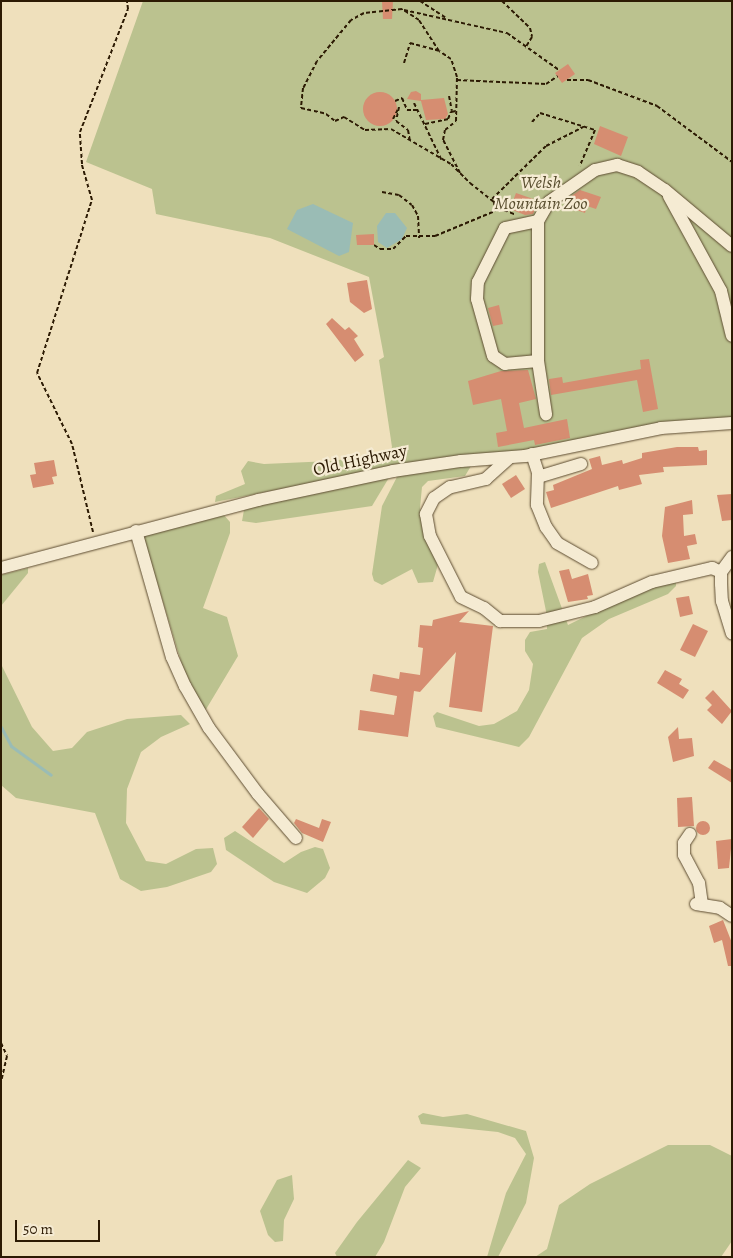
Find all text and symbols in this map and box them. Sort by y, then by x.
park label: Welsh Mountain Zoo [494,172,588,214]
street label: Old Highway [311,440,409,480]
scale bar [18,1210,102,1242]
text: 50 m [23,1219,53,1239]

